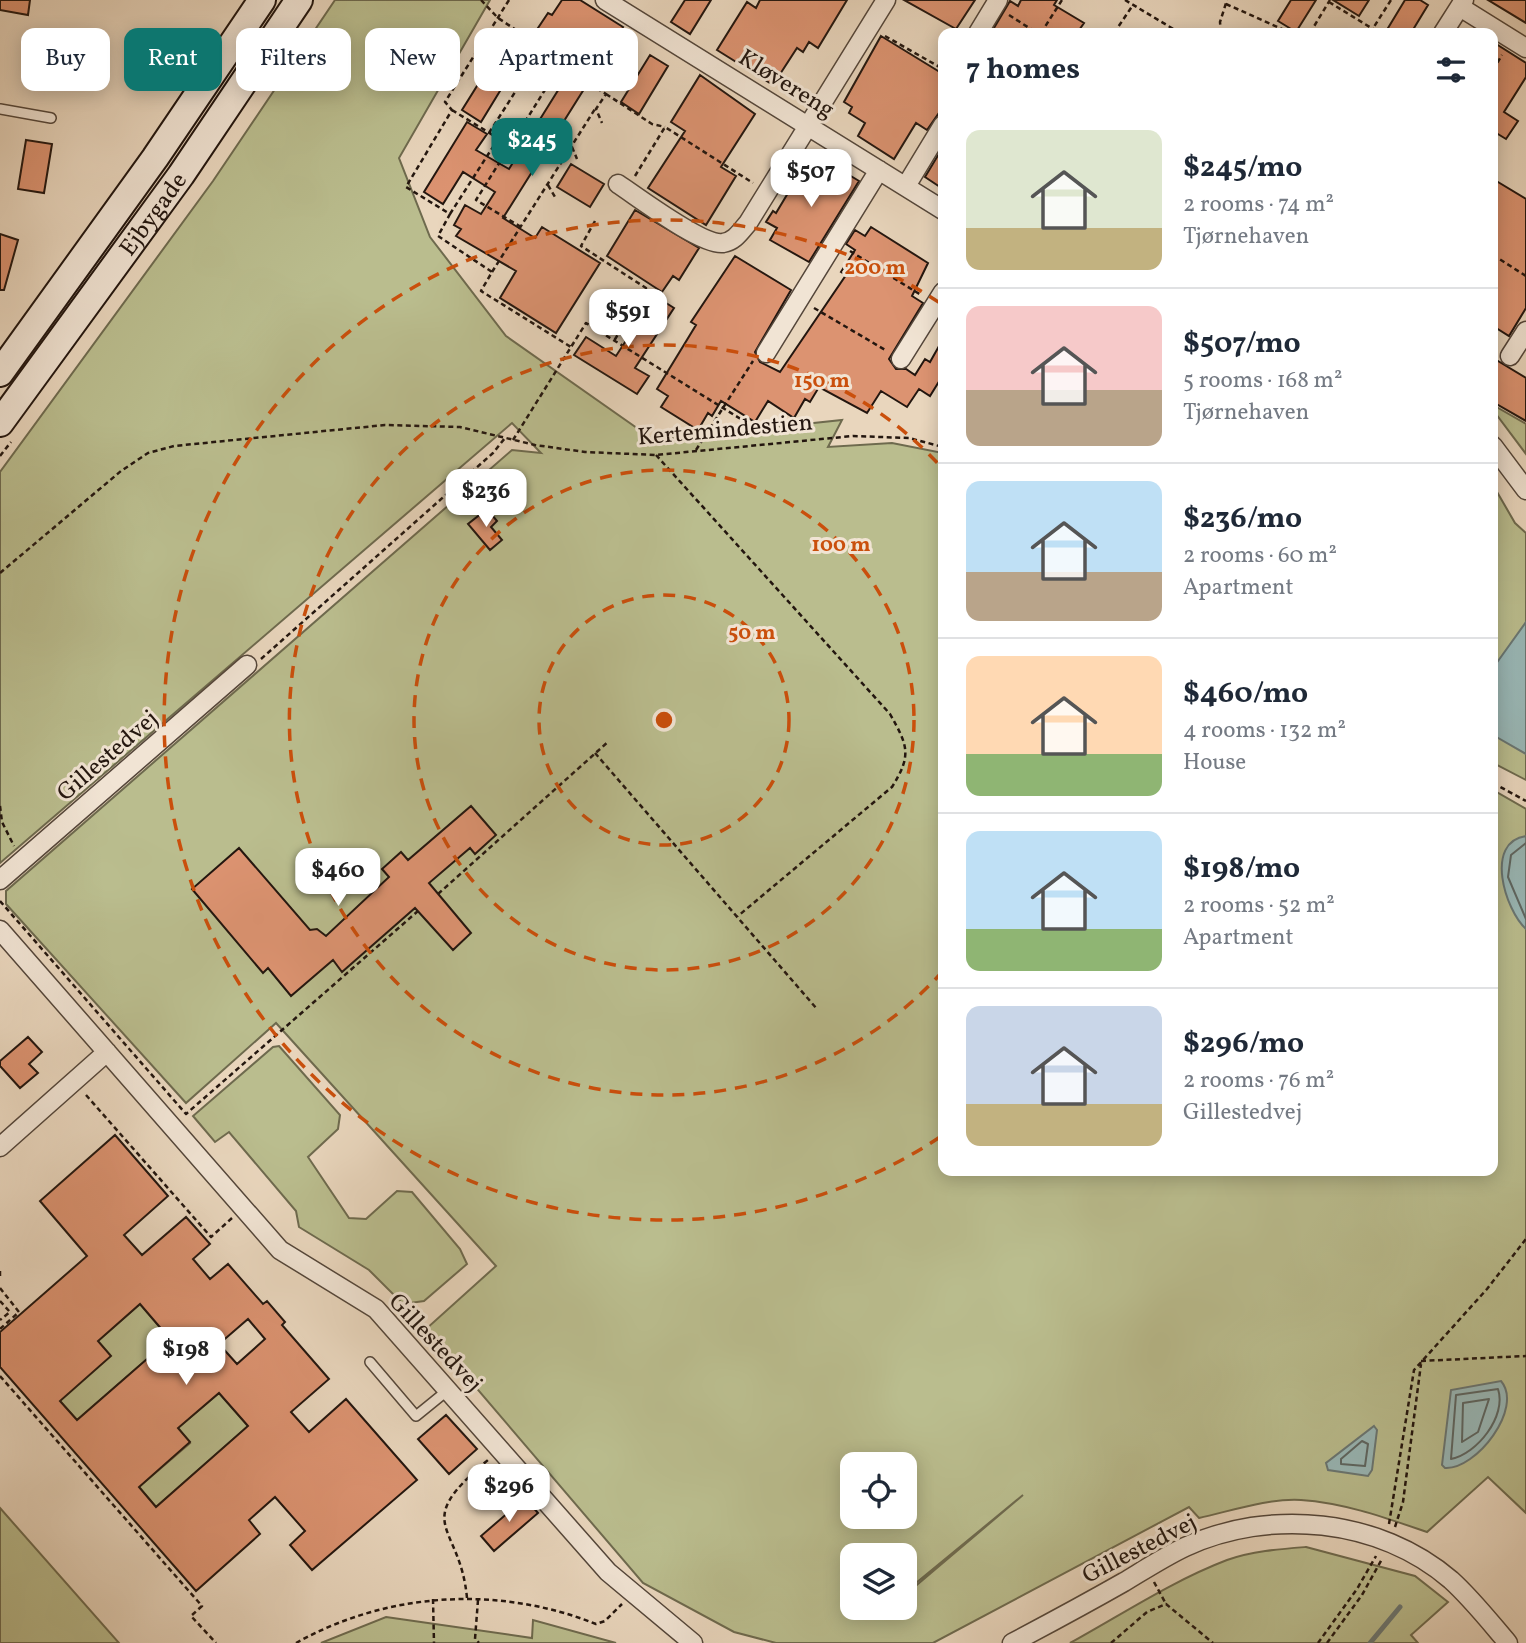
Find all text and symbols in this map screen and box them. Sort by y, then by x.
chip: Buy [21,28,110,91]
chip: Rent [124,28,222,91]
chip: Filters [236,28,351,91]
chip: New [365,28,460,91]
chip: Apartment [474,28,638,91]
street label: Kløvereng [731,42,841,128]
text: 7 homes [966,49,1080,91]
icon: filters [1432,51,1470,89]
pin: $245 [491,118,573,178]
text: $245 [507,125,557,157]
text: $245/mo [1183,147,1303,189]
pin: $507 [770,150,852,209]
text: $507 [787,156,835,188]
icon: home [1022,158,1106,242]
street label: Ejbygade [112,166,196,264]
text: 2 rooms · 74 m² [1183,189,1334,221]
text: Tjørnehaven [1183,221,1309,253]
text: 200 m [844,254,906,283]
pin: $591 [587,290,669,349]
text: $591 [605,296,651,328]
text: $507/mo [1183,323,1301,365]
icon: home [1022,334,1106,418]
text: 5 rooms · 168 m² [1183,365,1342,397]
text: 150 m [794,367,850,396]
text: Tjørnehaven [1183,397,1309,429]
street label: Kertemindestien [636,406,814,456]
pin: $236 [445,470,527,529]
text: $236 [462,476,510,508]
text: $236/mo [1183,498,1302,540]
icon: home [1022,509,1106,593]
text: 100 m [811,531,871,560]
text: 2 rooms · 60 m² [1183,540,1337,572]
text: Apartment [1183,572,1294,604]
text: 50 m [728,619,776,648]
text: $460/mo [1183,673,1308,715]
icon: home [1022,684,1106,768]
street label: Gillestedvej [50,703,166,810]
centre of rings [652,708,676,732]
text: 4 rooms · 132 m² [1183,715,1346,747]
text: House [1183,747,1246,779]
pin: $460 [297,848,379,908]
text: $198/mo [1183,848,1300,890]
text: $460 [311,855,365,887]
icon: home [1022,859,1106,943]
text: 2 rooms · 52 m² [1183,890,1335,922]
text: Apartment [1183,922,1294,954]
text: $296/mo [1183,1023,1304,1065]
icon: home [1022,1034,1106,1118]
text: 2 rooms · 76 m² [1183,1065,1334,1097]
text: Gillestedvej [1183,1097,1302,1129]
street label: Gillestedvej [380,1286,489,1400]
pin: $198 [145,1328,227,1387]
text: $198 [162,1334,210,1366]
map controls [840,1452,917,1620]
button: locate [840,1452,917,1529]
pin: $296 [468,1464,550,1524]
text: $296 [484,1471,534,1503]
street label: Gillestedvej [1077,1506,1203,1593]
button: layers [840,1543,917,1620]

